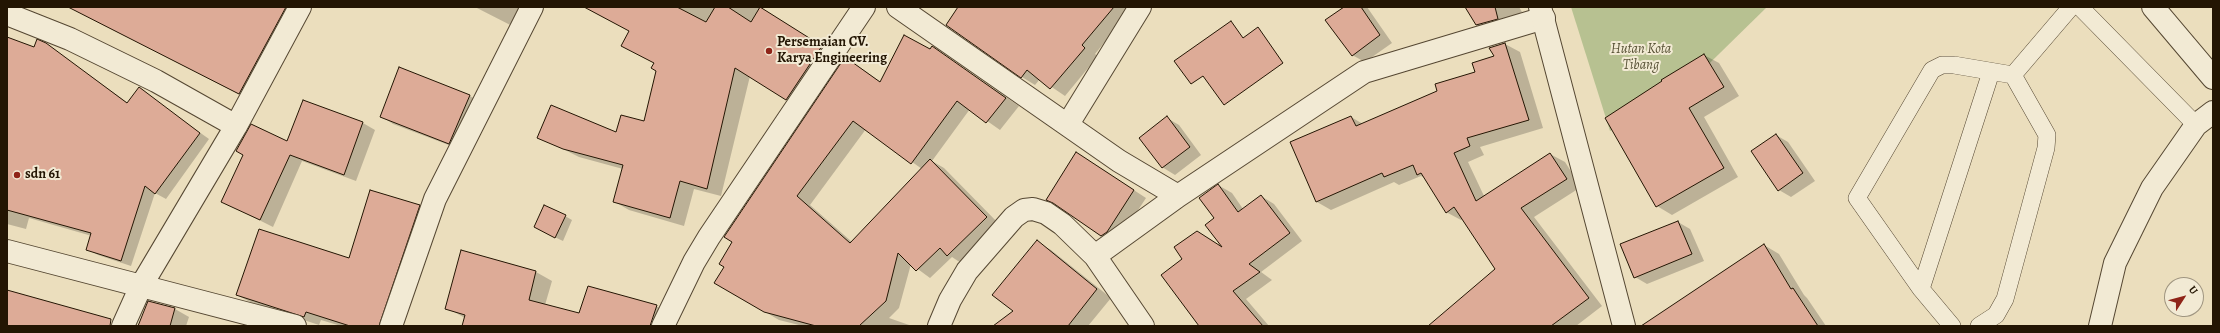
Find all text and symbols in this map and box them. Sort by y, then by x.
place label: Persemaian CV. Karya Engineering [777,35,887,68]
park label: Hutan Kota Tibang [1611,42,1671,74]
marker: Persemaian CV. Karya Engineering [764,46,774,56]
place label: sdn 61 [25,167,60,183]
marker: sdn 61 [12,170,22,180]
north arrow [2164,277,2204,317]
text: U [2185,283,2201,298]

